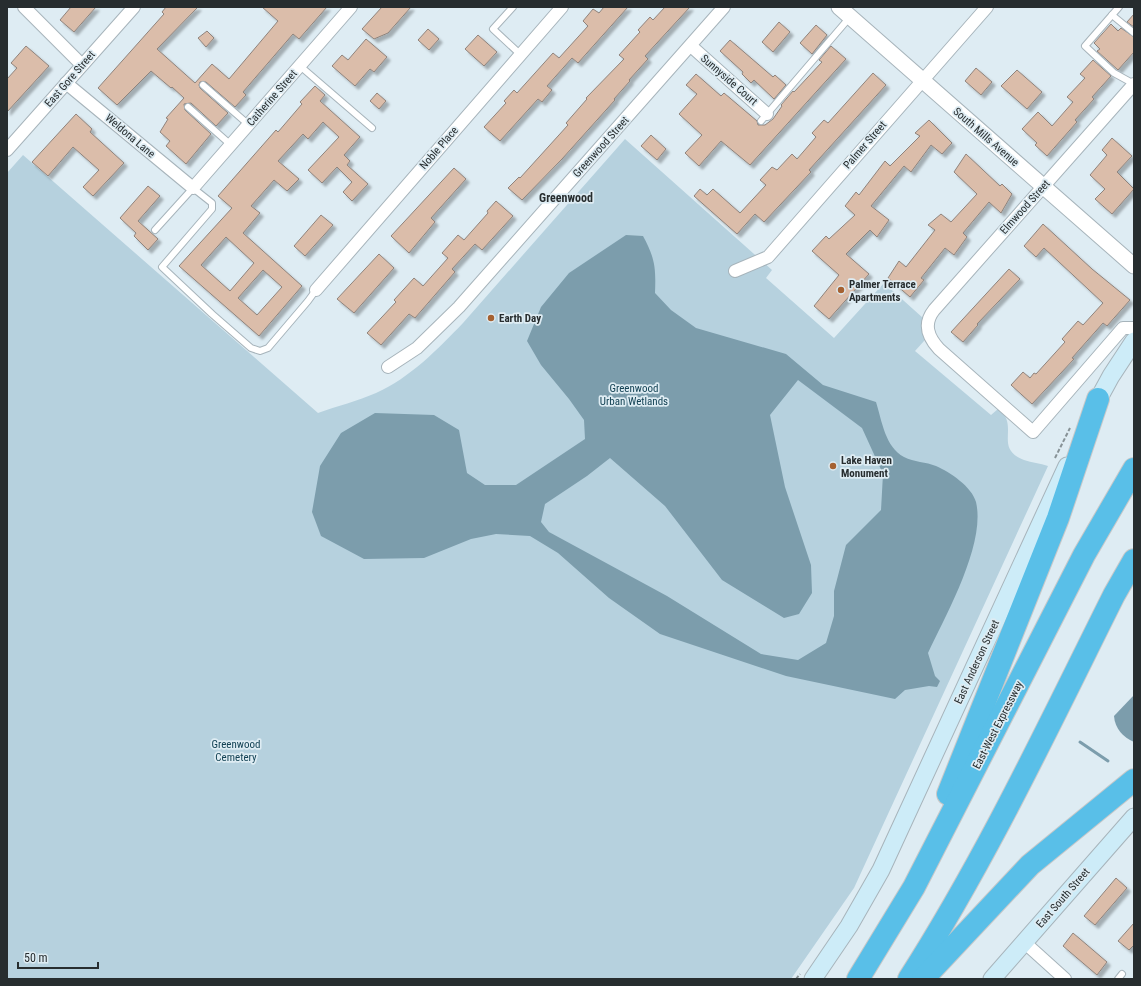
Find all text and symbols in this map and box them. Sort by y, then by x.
street label: East Gore Street [42,48,98,110]
street label: Sunnyside Court [698,52,760,108]
street label: Catherine Street [244,67,300,129]
street label: South Mills Avenue [951,105,1021,169]
street label: Weldona Lane [102,111,158,161]
street label: Greenwood Street [570,114,632,180]
street label: Palmer Street [841,119,889,171]
street label: Noble Place [417,124,461,172]
street label: Elmwood Street [997,177,1053,237]
district label: Greenwood [539,191,593,205]
place label: Palmer Terrace Apartments [849,278,916,304]
marker: Palmer Terrace Apartments [836,285,846,295]
place label: Earth Day [499,312,541,325]
marker: Earth Day [486,313,496,323]
park label: Greenwood Urban Wetlands [600,382,668,408]
place label: Lake Haven Monument [841,454,892,480]
marker: Lake Haven Monument [828,461,838,471]
street label: East Anderson Street [952,618,1002,706]
street label: East-West Expressway [970,678,1026,771]
park label: Greenwood Cemetery [211,738,261,764]
street label: East South Street [1034,865,1092,931]
scale bar [18,944,98,970]
text: 50 m [24,951,48,965]

